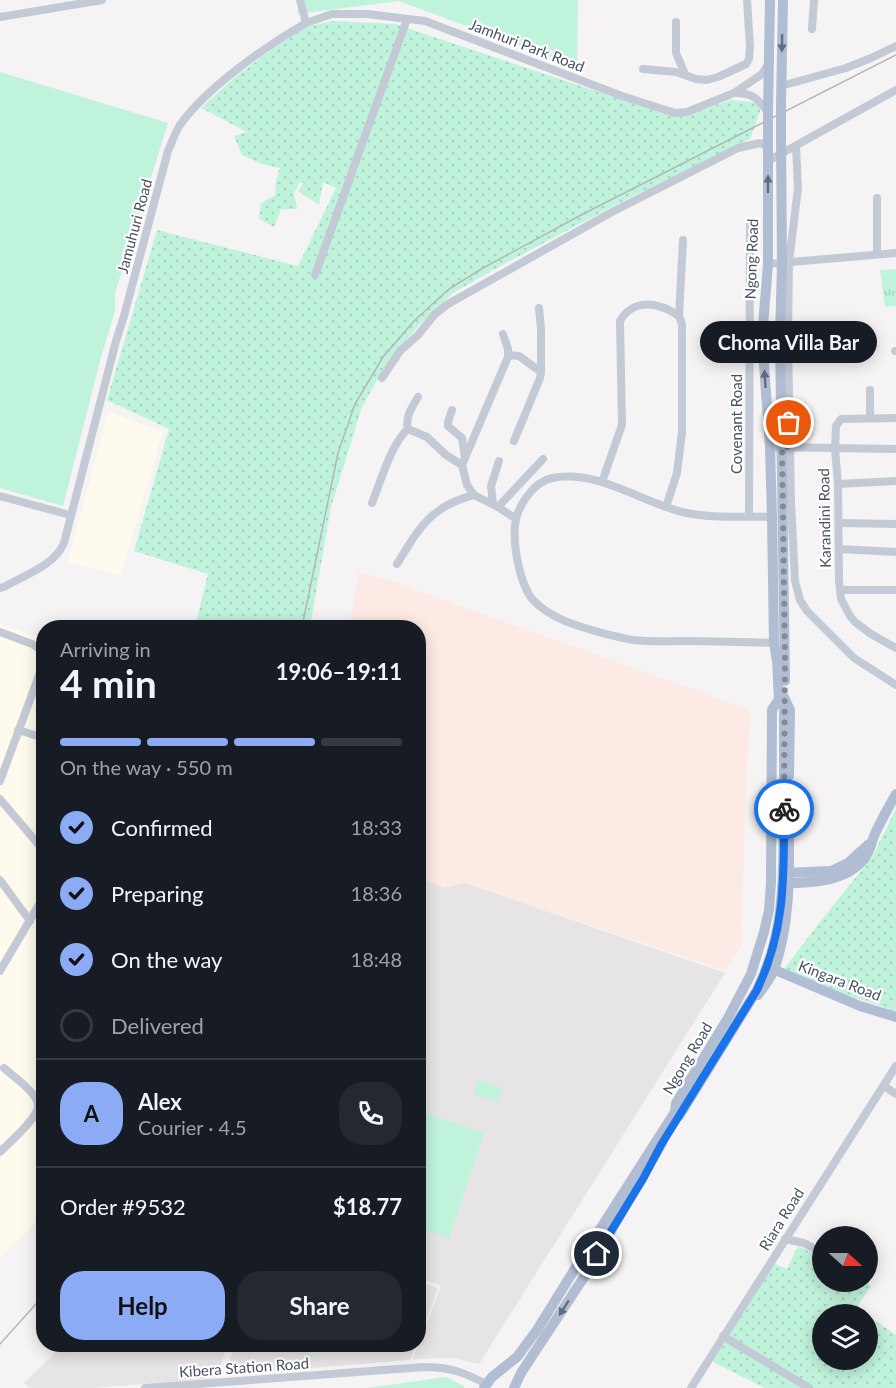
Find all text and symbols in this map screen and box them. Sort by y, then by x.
street label: Jamhuri Park Road [467,15,587,75]
one-way arrow [778,34,787,53]
one-way arrow [763,175,772,194]
street label: Jamuhuri Road [113,177,155,275]
street label: Ngong Road [741,218,761,300]
callout: Choma Villa Bar [700,321,878,363]
text: Choma Villa Bar [718,330,859,354]
one-way arrow [760,369,769,388]
street label: Covenant Road [727,374,745,474]
pin [763,397,814,448]
icon: bag [772,406,805,439]
street label: Karandini Road [814,468,834,568]
text: Arriving in [60,637,151,661]
text: 19:06–19:11 [276,658,402,685]
text: 4 min [60,660,157,706]
text: On the way · 550 m [60,755,233,779]
courier [754,779,814,839]
icon: bike [768,793,801,826]
icon: check [60,811,93,844]
text: Confirmed [111,814,213,841]
text: 18:33 [351,815,402,839]
icon: check [60,877,93,910]
text: Preparing [111,880,203,907]
text: 18:36 [351,881,402,905]
icon: check [60,943,93,976]
text: On the way [111,946,222,973]
text: 18:48 [351,947,402,971]
street label: Kingara Road [796,956,884,1004]
text: Delivered [111,1012,204,1039]
street label: Ngong Road [659,1019,715,1097]
button: phone [339,1082,402,1145]
text: Alex [138,1088,182,1115]
text: A [84,1100,99,1127]
text: Courier · 4.5 [138,1115,247,1139]
street label: Riara Road [755,1184,807,1254]
text: Order #9532 [60,1193,186,1220]
text: $18.77 [333,1193,402,1220]
north arrow [812,1226,878,1292]
map controls [812,1226,878,1370]
pin [571,1228,622,1279]
icon: home [580,1237,613,1270]
button: Help [60,1271,225,1340]
button: Share [237,1271,402,1340]
one-way arrow [558,1300,569,1317]
button: layers [812,1304,878,1370]
street label: Kibera Station Road [178,1353,310,1381]

